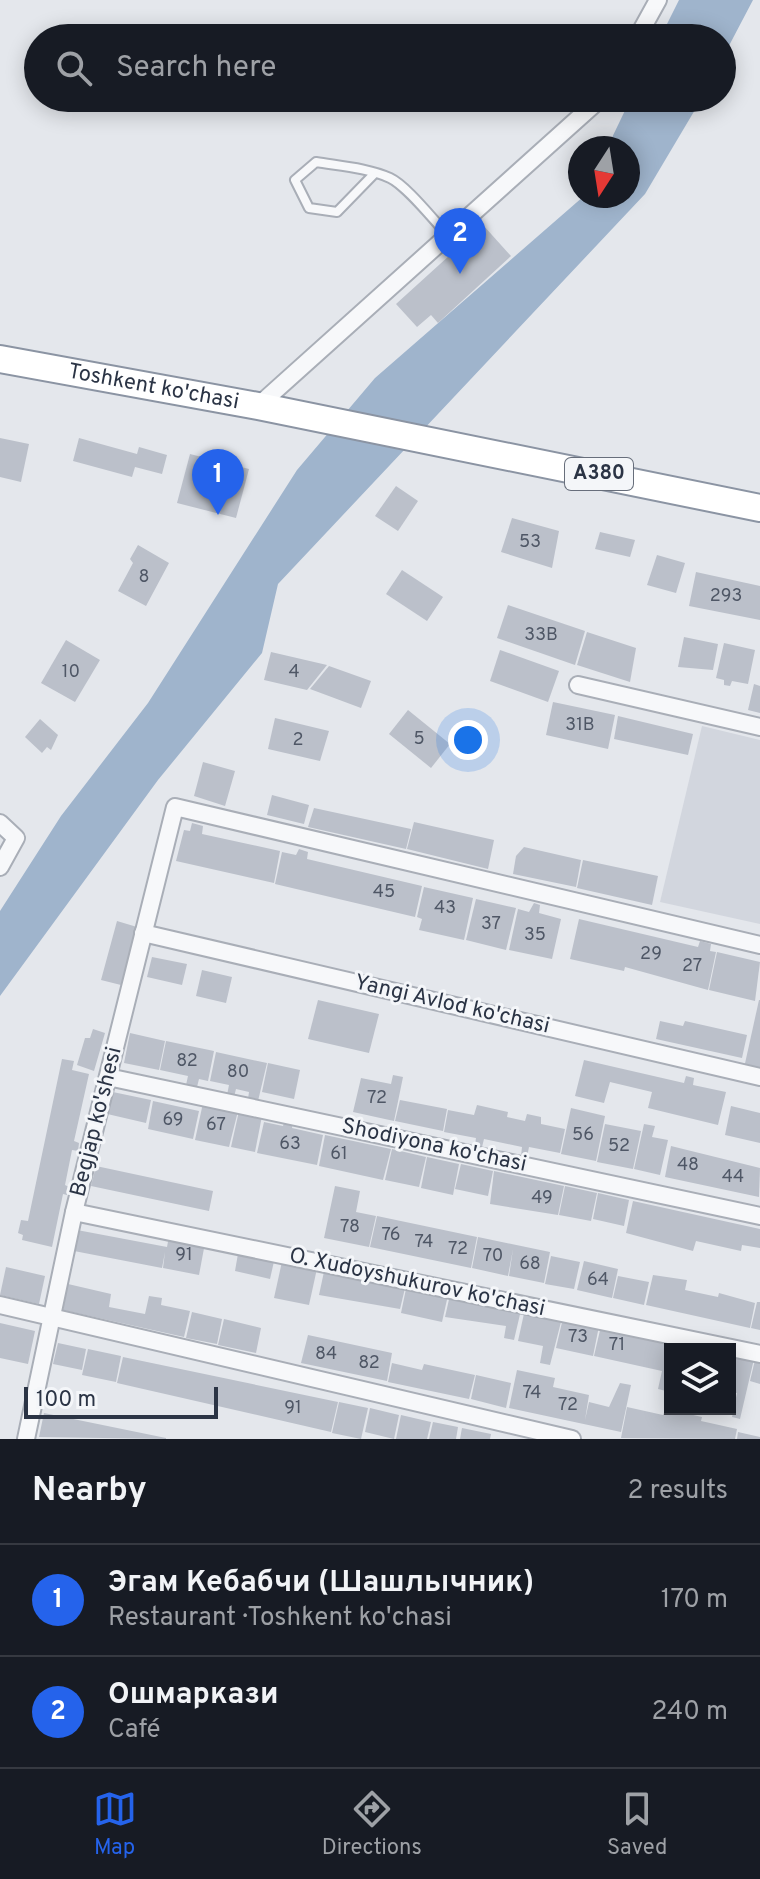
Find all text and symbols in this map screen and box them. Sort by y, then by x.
search box [24,24,736,112]
icon: search [52,46,96,90]
text: Search here [116,50,276,87]
north arrow [568,136,640,208]
pin: 2 [434,208,486,274]
street label: Toshkent ko'chasi [66,358,241,416]
pin: 1 [192,449,244,515]
road number: A380 [565,458,633,490]
house number: 53 [519,531,541,554]
house number: 8 [139,566,150,589]
house number: 293 [710,585,742,608]
house number: 33B [524,624,558,647]
house number: 10 [62,661,80,684]
house number: 4 [288,661,300,684]
house number: 31B [565,714,595,737]
your location [448,720,488,760]
house number: 5 [413,728,425,751]
house number: 2 [292,729,304,752]
house number: 45 [373,881,395,904]
house number: 43 [434,897,456,920]
house number: 37 [481,913,501,936]
house number: 35 [524,924,546,947]
house number: 29 [640,943,662,966]
house number: 27 [682,955,702,978]
street label: Yangi Avlod ko'chasi [352,969,552,1041]
street label: Begjap ko'shesi [65,1044,129,1200]
house number: 82 [176,1050,198,1073]
house number: 80 [227,1061,249,1084]
house number: 72 [367,1087,387,1110]
house number: 69 [163,1109,183,1132]
street label: Shodiyona ko'chasi [339,1113,529,1179]
house number: 67 [206,1114,226,1137]
house number: 56 [572,1124,594,1147]
house number: 63 [279,1133,301,1156]
house number: 52 [608,1135,630,1158]
house number: 61 [330,1143,348,1166]
house number: 48 [677,1154,699,1177]
house number: 44 [722,1166,744,1189]
house number: 49 [531,1187,553,1210]
house number: 78 [340,1216,360,1239]
house number: 76 [381,1224,401,1247]
house number: 74 [415,1231,433,1254]
house number: 72 [448,1238,468,1261]
street label: O. Xudoyshukurov ko'chasi [287,1243,547,1323]
house number: 91 [175,1244,193,1267]
house number: 70 [483,1245,503,1268]
house number: 68 [519,1253,541,1276]
house number: 64 [587,1269,609,1292]
house number: 73 [568,1326,588,1349]
house number: 71 [609,1334,625,1357]
house number: 84 [315,1343,337,1366]
map controls [664,1343,736,1415]
button: layers [664,1343,736,1415]
house number: 82 [358,1352,380,1375]
house number: 74 [523,1382,541,1405]
scale bar [24,1383,218,1419]
text: 100 m [36,1387,96,1414]
house number: 72 [558,1394,578,1417]
house number: 91 [284,1397,302,1420]
text: Nearby [32,1470,147,1513]
text: 2 results [628,1475,728,1508]
text: Эгам Кебабчи (Шашлычник) [108,1565,534,1602]
text: 1 [53,1584,63,1617]
text: 170 m [661,1584,728,1617]
text: Restaurant · Toshkent ko'chasi [108,1602,452,1635]
text: Ошмаркази [108,1677,279,1714]
text: 2 [50,1696,66,1729]
text: 240 m [651,1696,728,1729]
text: Café [108,1714,161,1747]
tab: Map [93,1787,137,1862]
tab: Directions [322,1787,422,1862]
tab: Saved [607,1787,667,1862]

